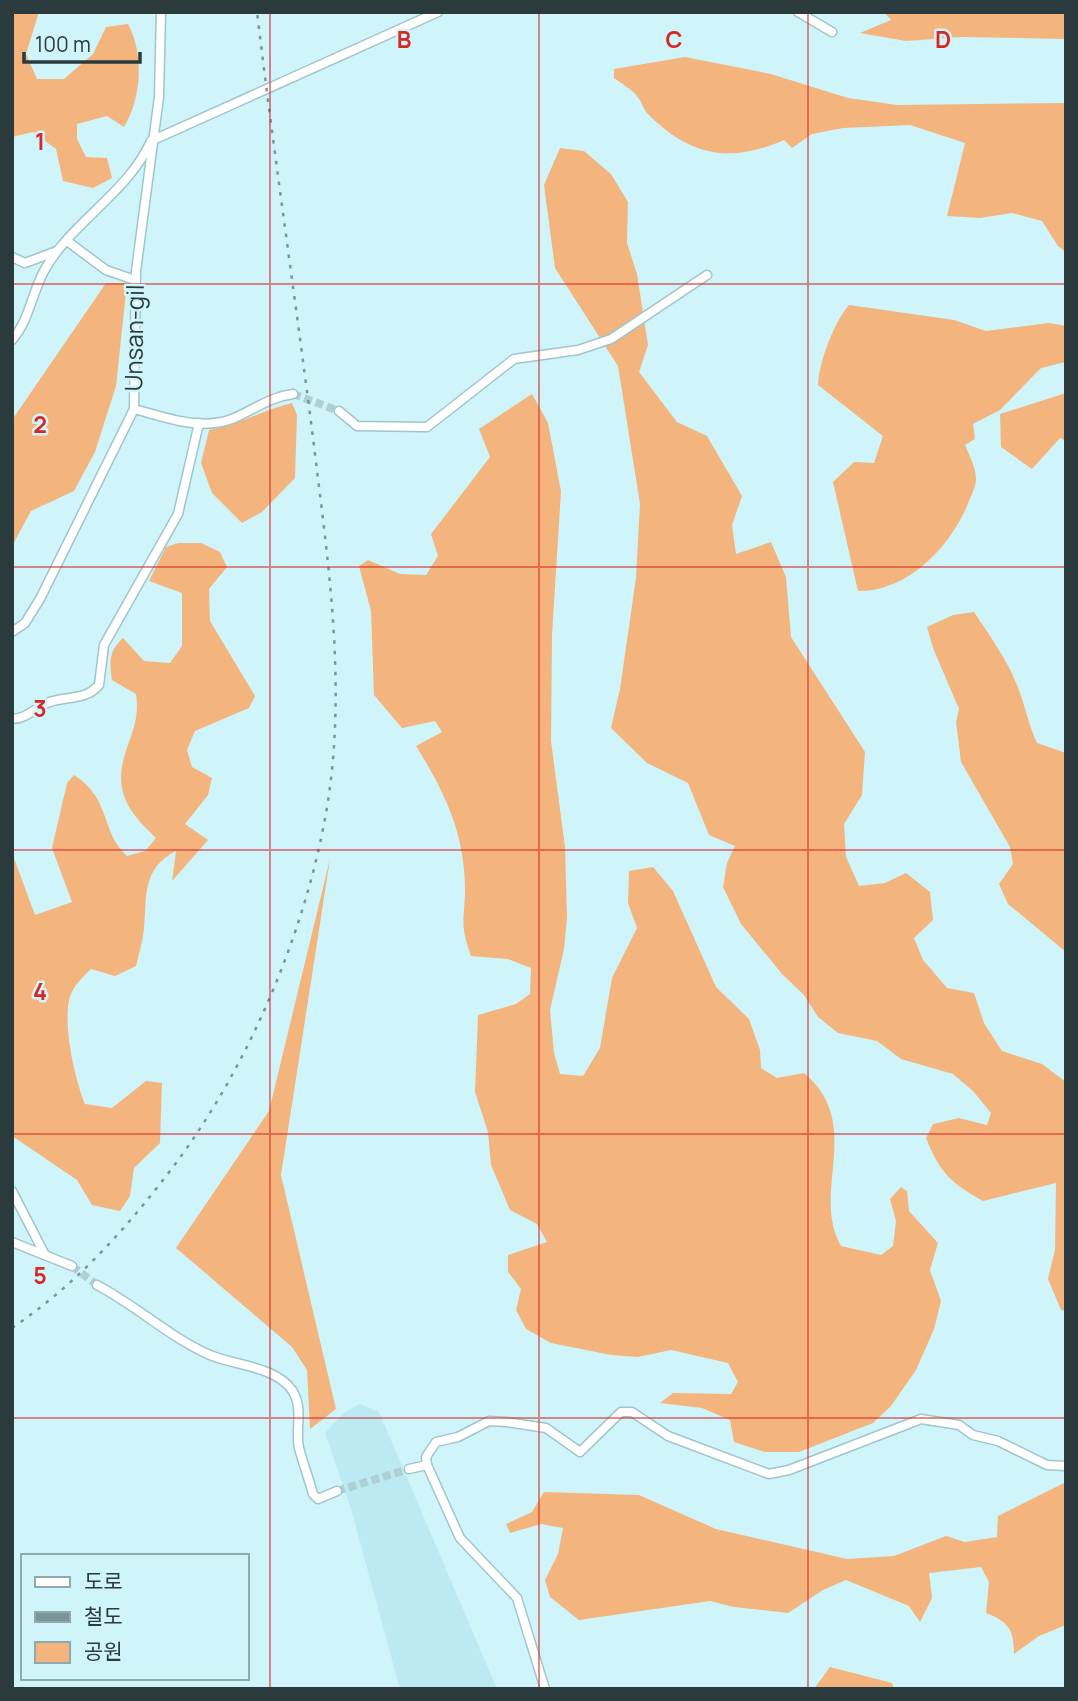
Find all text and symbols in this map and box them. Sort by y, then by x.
scale bar [24,21,140,65]
text: B [397,23,411,55]
text: C [666,23,683,55]
text: D [935,23,951,55]
text: 100 m [35,30,91,58]
text: 1 [35,125,45,157]
street label: Unsan-gil [116,284,151,392]
text: 2 [33,408,47,440]
text: 3 [33,692,47,724]
text: 4 [33,975,47,1007]
text: 5 [33,1259,47,1291]
legend [21,1554,248,1680]
text: 도로 [84,1567,123,1595]
text: 철도 [84,1602,123,1630]
text: 공원 [84,1637,123,1665]

